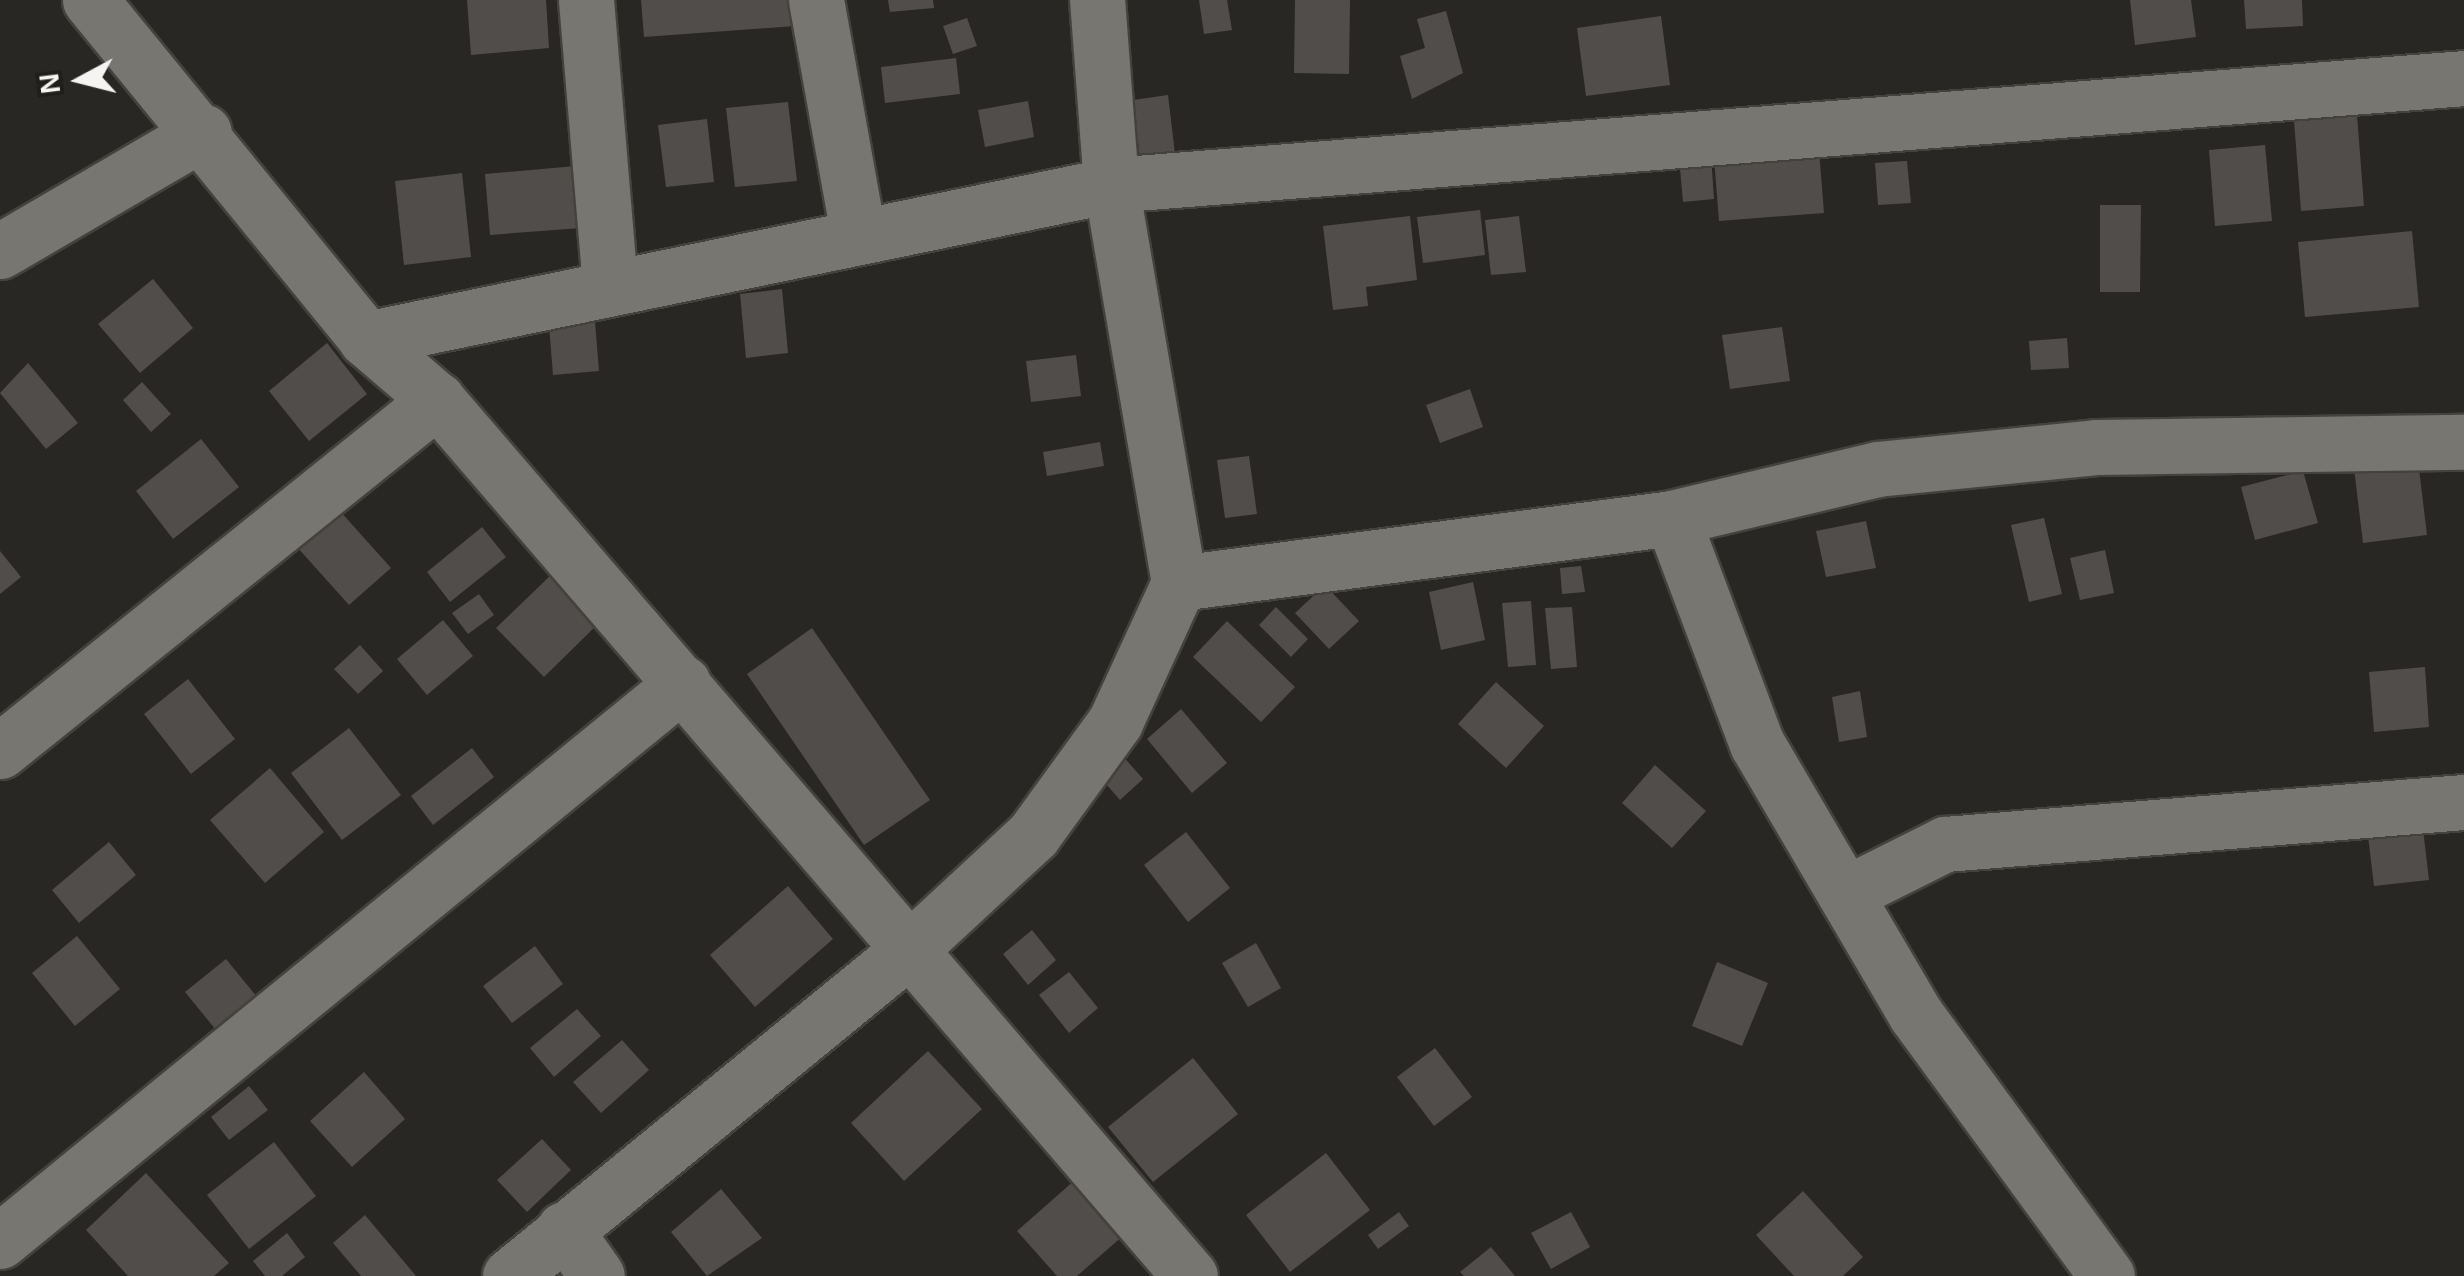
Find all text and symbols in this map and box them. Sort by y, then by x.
north arrow [30,30,130,130]
text: N [33,72,66,96]

